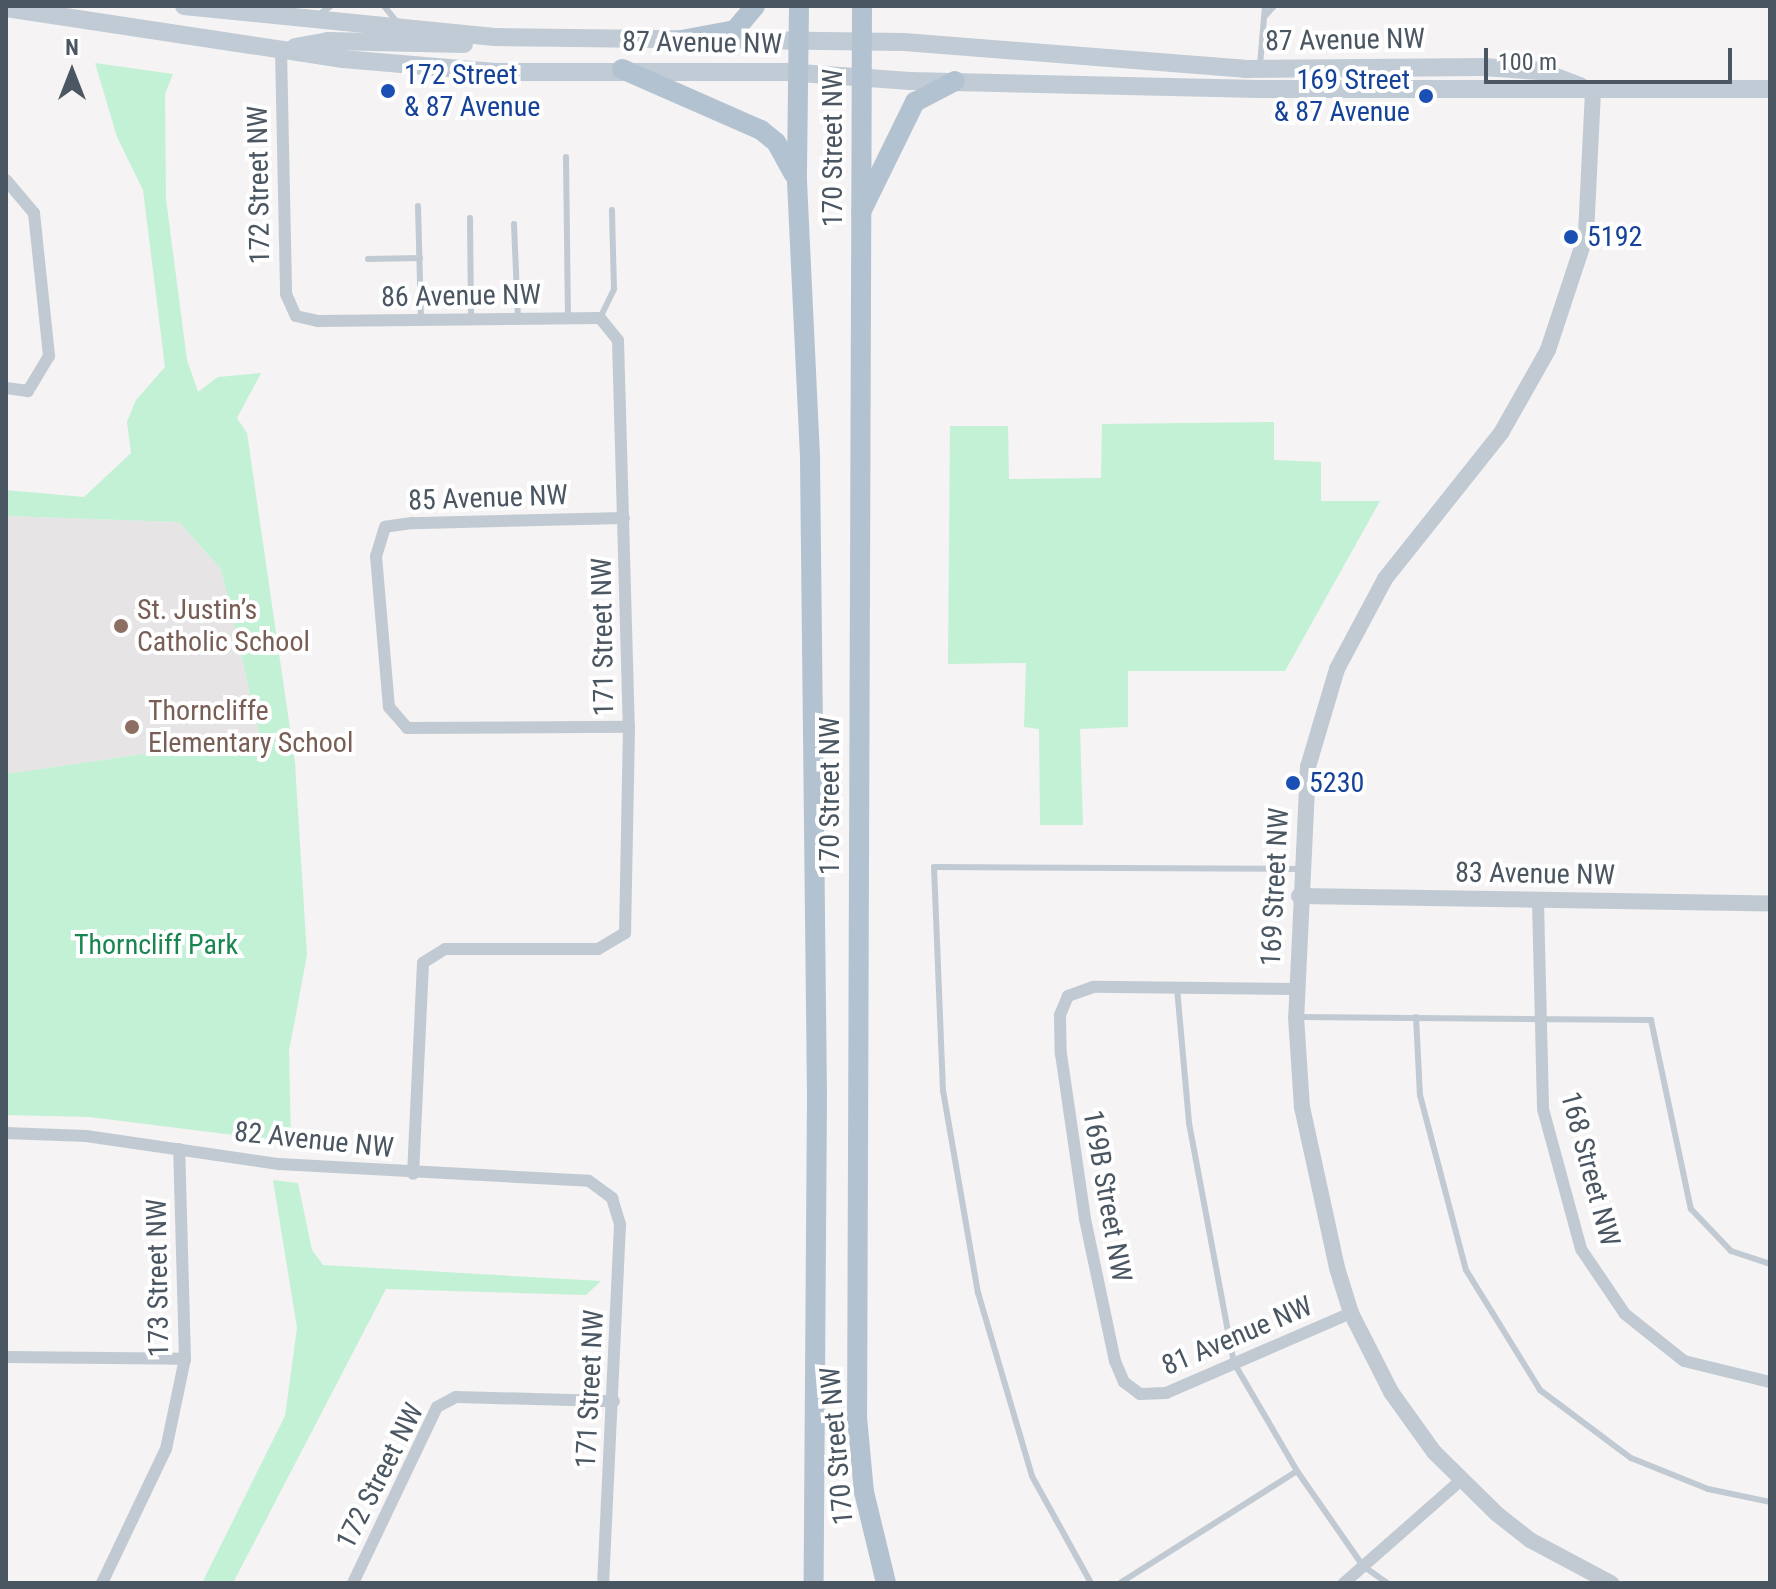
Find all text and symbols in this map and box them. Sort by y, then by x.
street label: 87 Avenue NW [1265,22,1425,58]
street label: 87 Avenue NW [622,25,782,61]
north arrow [32,32,112,112]
scale bar [1488,32,1736,82]
text: N [65,35,79,60]
text: 100 m [1498,48,1557,76]
place label: 172 Street & 87 Avenue [404,58,540,124]
place label: 169 Street & 87 Avenue [1274,63,1410,129]
street label: 170 Street NW [816,69,850,227]
marker: 172 Street & 87 Avenue [379,82,397,100]
marker: 169 Street & 87 Avenue [1417,87,1435,105]
street label: 172 Street NW [241,105,277,265]
place label: 5192 [1587,220,1642,254]
marker: 5192 [1562,228,1580,246]
street label: 86 Avenue NW [381,278,541,314]
street label: 85 Avenue NW [408,478,568,518]
street label: 171 Street NW [585,557,621,717]
place label: St. Justin’s Catholic School [137,593,310,659]
marker: St. Justin’s Catholic School [112,617,130,635]
place label: Thorncliffe Elementary School [148,694,353,760]
street label: 170 Street NW [813,717,847,875]
marker: Thorncliffe Elementary School [123,718,141,736]
place label: 5230 [1309,766,1364,800]
marker: 5230 [1284,774,1302,792]
street label: 169 Street NW [1254,807,1296,967]
street label: 83 Avenue NW [1455,856,1615,892]
park label: Thorncliff Park [74,928,238,962]
street label: 168 Street NW [1553,1088,1627,1250]
street label: 169B Street NW [1075,1107,1139,1285]
street label: 82 Avenue NW [233,1115,395,1165]
street label: 173 Street NW [140,1198,176,1358]
street label: 81 Avenue NW [1157,1289,1317,1383]
street label: 171 Street NW [569,1309,611,1469]
street label: 170 Street NW [813,1366,861,1526]
street label: 172 Street NW [329,1398,431,1554]

